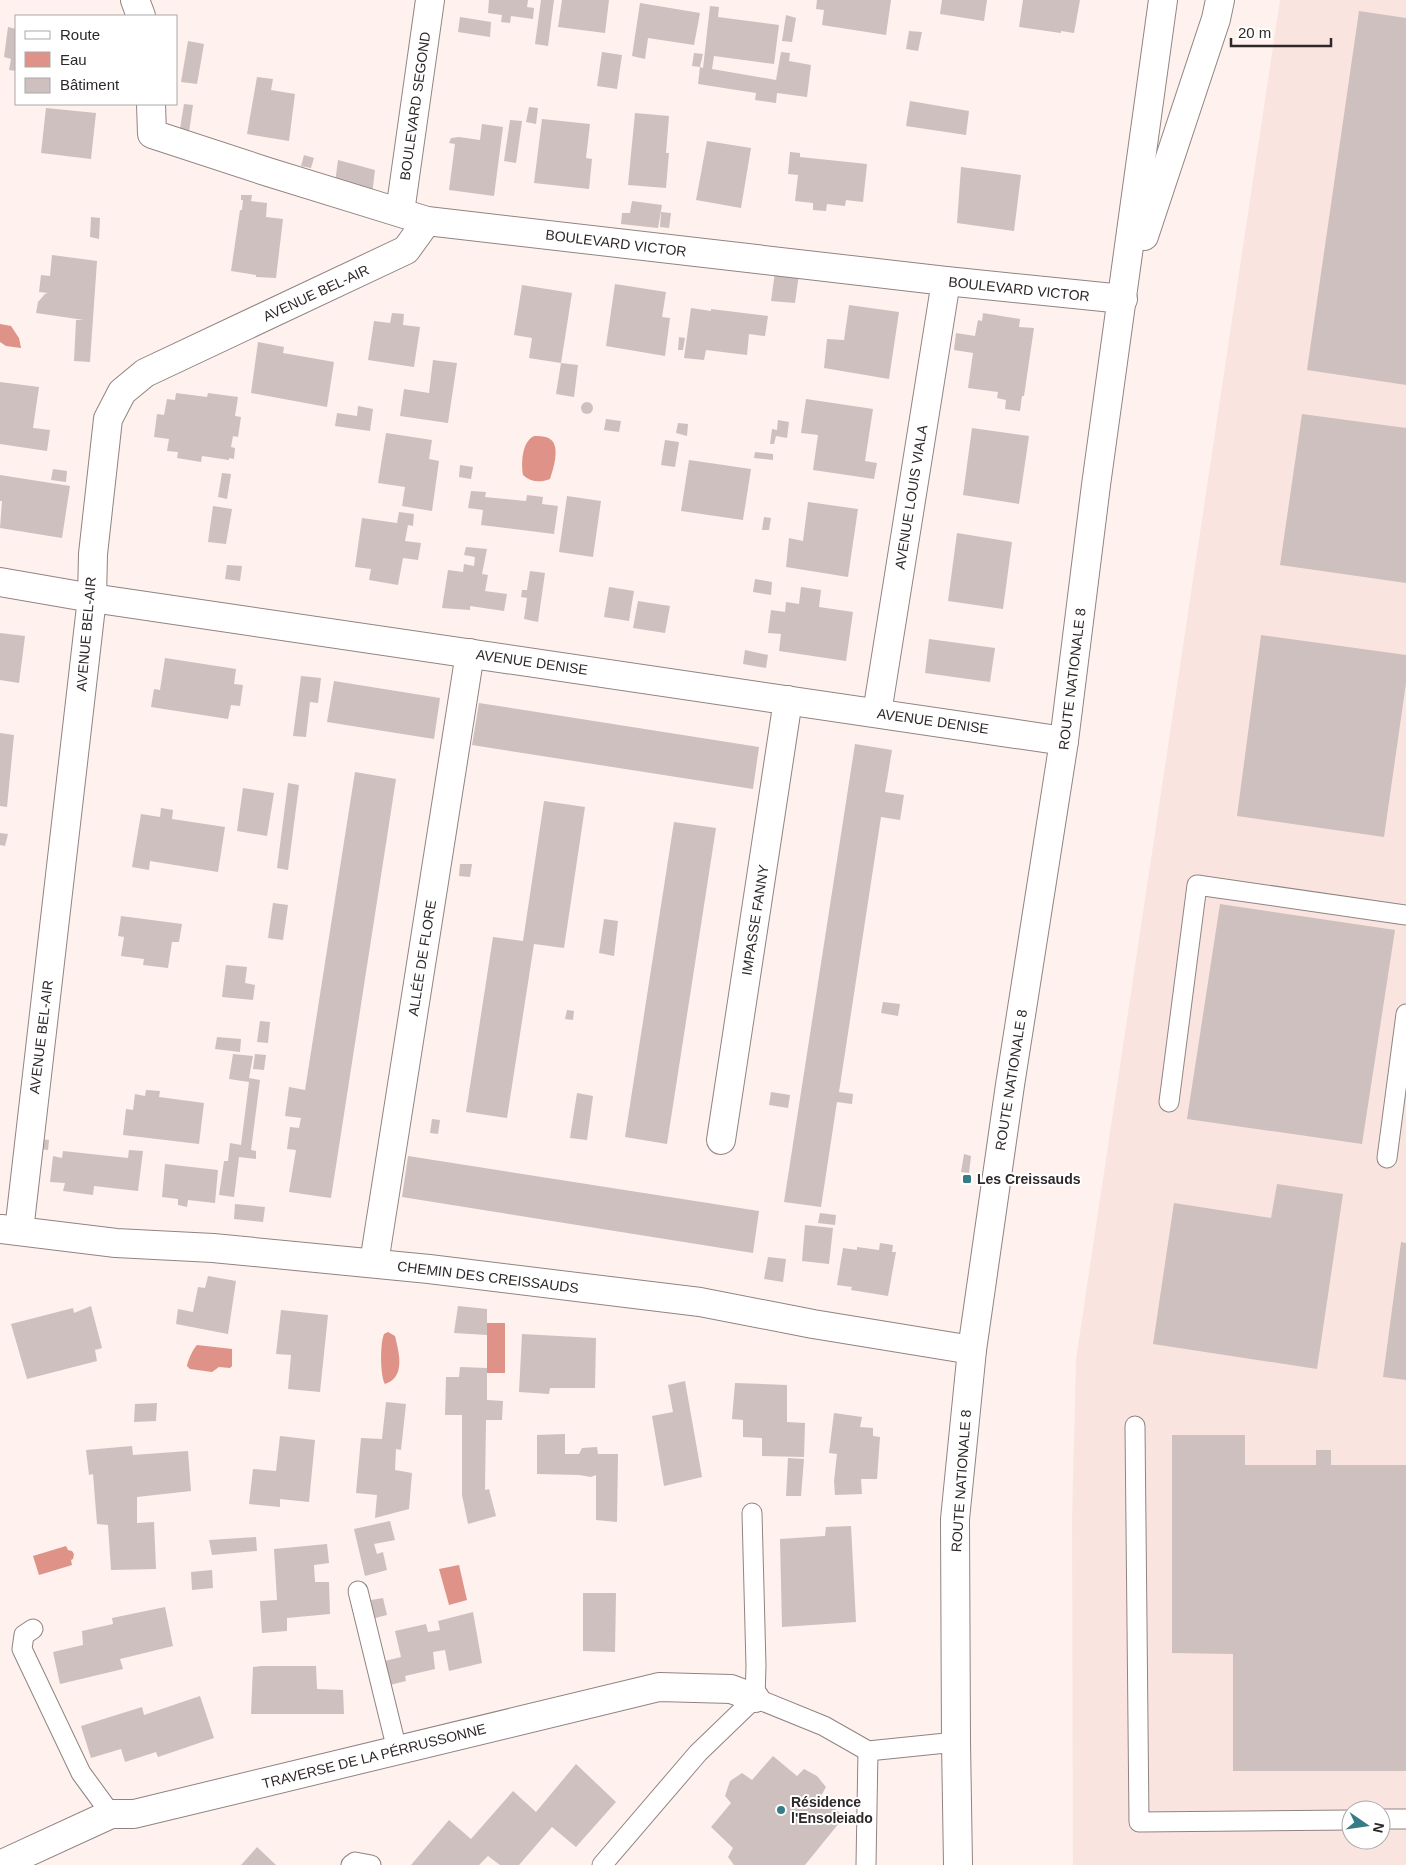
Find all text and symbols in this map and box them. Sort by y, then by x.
legend [15,15,178,105]
scale bar [1231,15,1331,47]
text: 20 m [1238,24,1271,41]
text: Route [60,26,100,43]
street label: BOULEVARD SEGOND [397,31,433,181]
text: Eau [60,51,87,68]
text: Bâtiment [60,76,120,93]
street label: BOULEVARD VICTOR [545,226,687,260]
street label: AVENUE BEL-AIR [261,261,371,325]
street label: BOULEVARD VICTOR [948,274,1090,304]
street label: AVENUE LOUIS VIALA [892,423,930,570]
street label: AVENUE BEL-AIR [73,576,99,692]
street label: ROUTE NATIONALE 8 [1055,607,1089,751]
street label: AVENUE DENISE [475,646,589,678]
street label: AVENUE DENISE [876,705,990,737]
street label: IMPASSE FANNY [738,863,772,976]
street label: ALLÉE DE FLORE [405,899,439,1017]
street label: AVENUE BEL-AIR [26,979,56,1095]
street label: ROUTE NATIONALE 8 [992,1008,1030,1152]
place label: Les Creissauds [977,1171,1081,1187]
marker: Les Creissauds [961,1173,973,1185]
street label: CHEMIN DES CREISSAUDS [396,1258,580,1296]
street label: ROUTE NATIONALE 8 [948,1409,974,1553]
street label: TRAVERSE DE LA PÉRRUSSONNE [260,1720,488,1792]
place label: Résidence l'Ensoleiado [791,1794,873,1826]
north arrow [1341,1800,1391,1850]
marker: Résidence l'Ensoleiado [775,1804,787,1816]
text: N [1370,1821,1388,1835]

